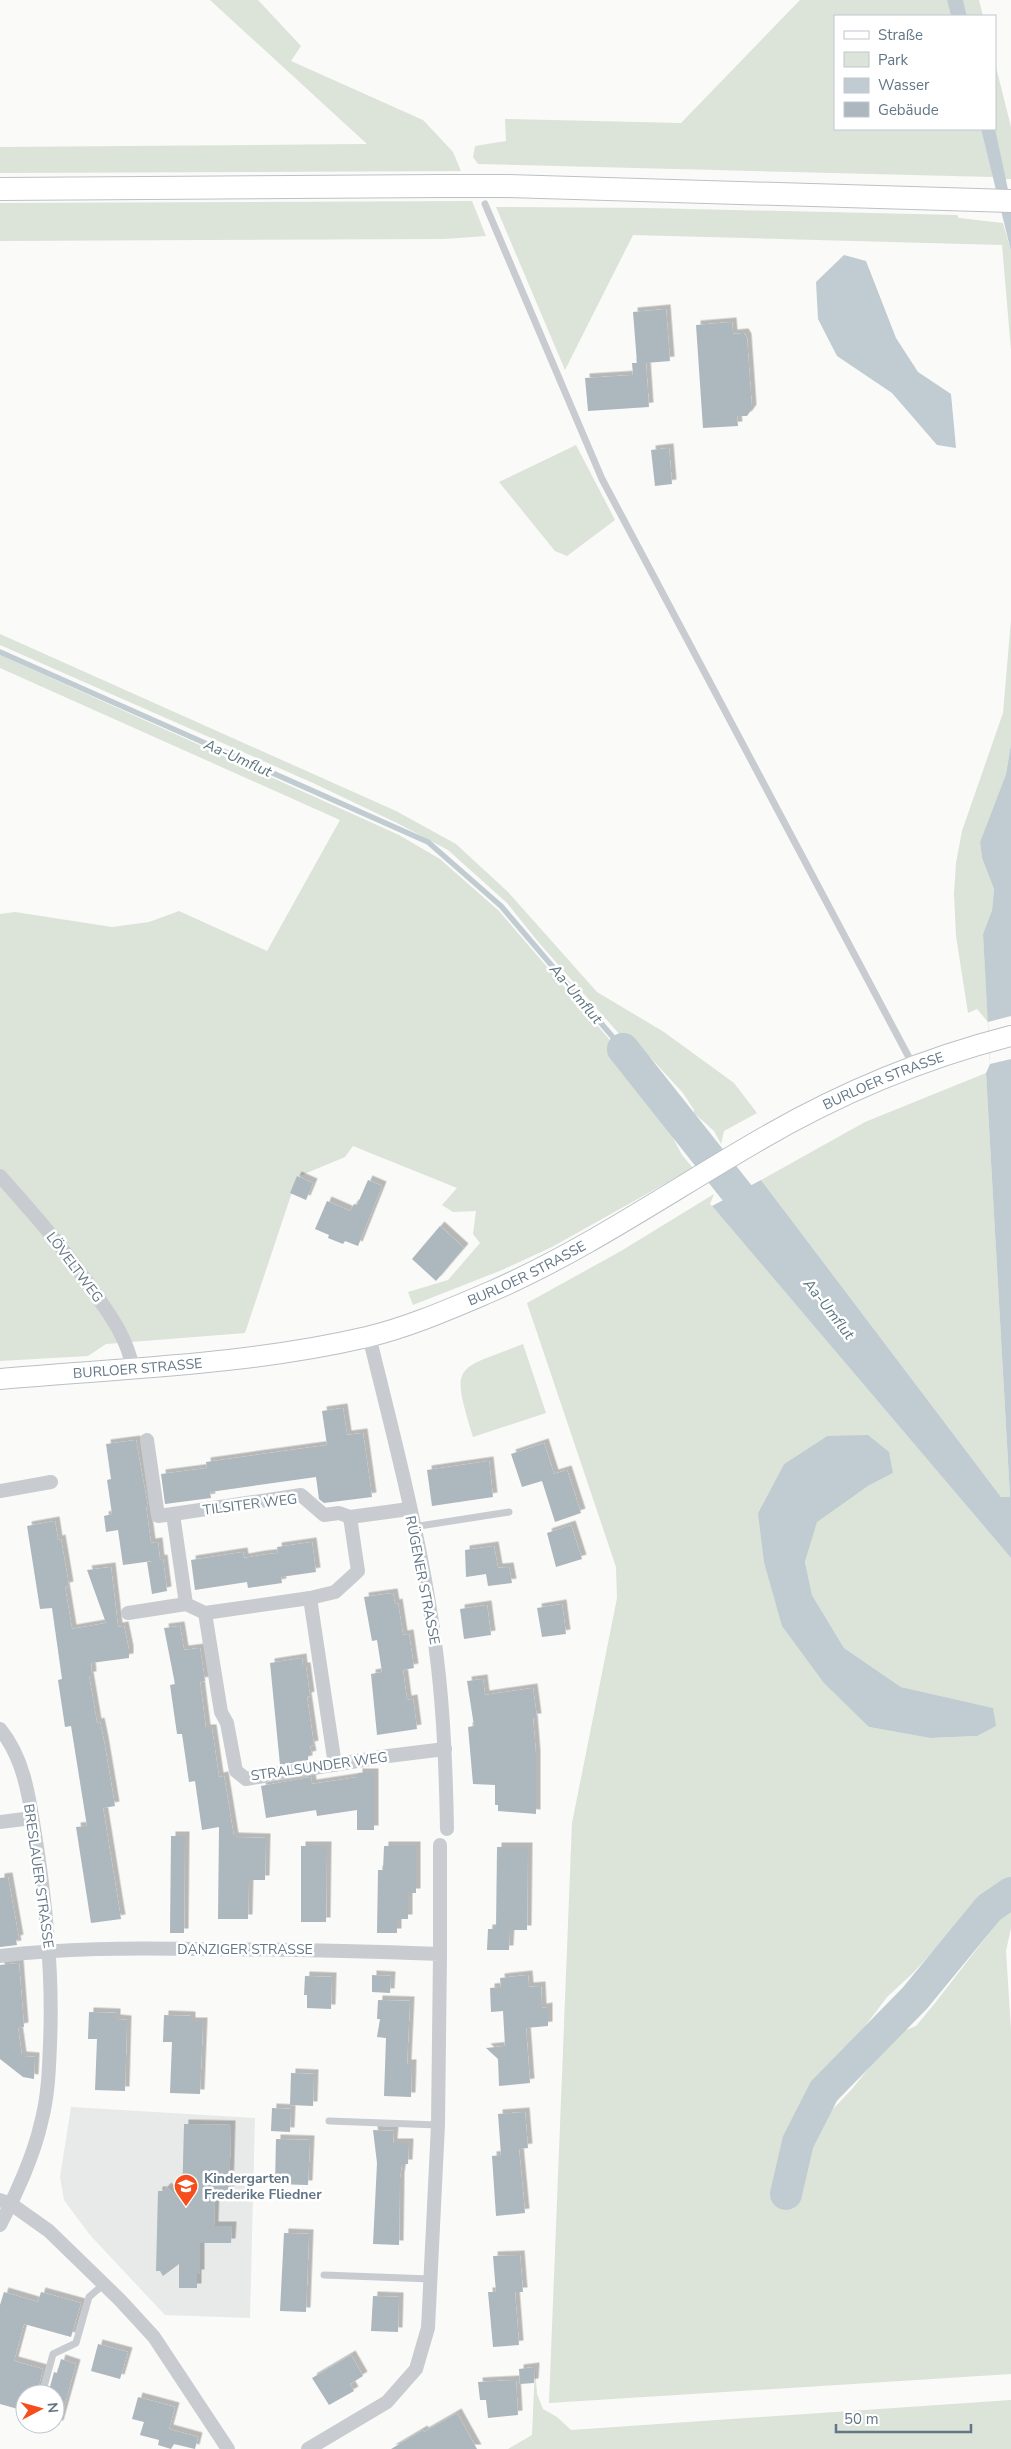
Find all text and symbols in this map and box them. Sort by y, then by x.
legend [834,15,996,130]
text: Straße [878,25,923,45]
text: Park [878,50,908,70]
text: Wasser [878,75,930,95]
text: Gebäude [878,100,939,120]
water label: Aa-Umflut [200,734,276,782]
water label: Aa-Umflut [545,959,607,1029]
street label: BURLOER STRASSE [820,1048,946,1115]
street label: LÖVELTWEG [42,1228,107,1306]
street label: BURLOER STRASSE [465,1236,589,1310]
water label: Aa-Umflut [798,1274,860,1344]
street label: BURLOER STRASSE [72,1354,203,1383]
street label: TILSITER WEG [202,1489,298,1520]
street label: RÜGENER STRASSE [401,1514,444,1646]
street label: STRALSUNDER WEG [249,1747,389,1786]
street label: BRESLAUER STRASSE [19,1803,58,1950]
street label: DANZIGER STRASSE [177,1940,313,1959]
place label: Kindergarten Frederike Fliedner [204,2169,322,2204]
school or university icon: Kindergarten Frederike Fliedner [173,2173,199,2207]
north arrow [15,2384,65,2434]
text: N [42,2401,62,2414]
scale bar [836,2402,971,2434]
text: 50 m [844,2409,879,2429]

